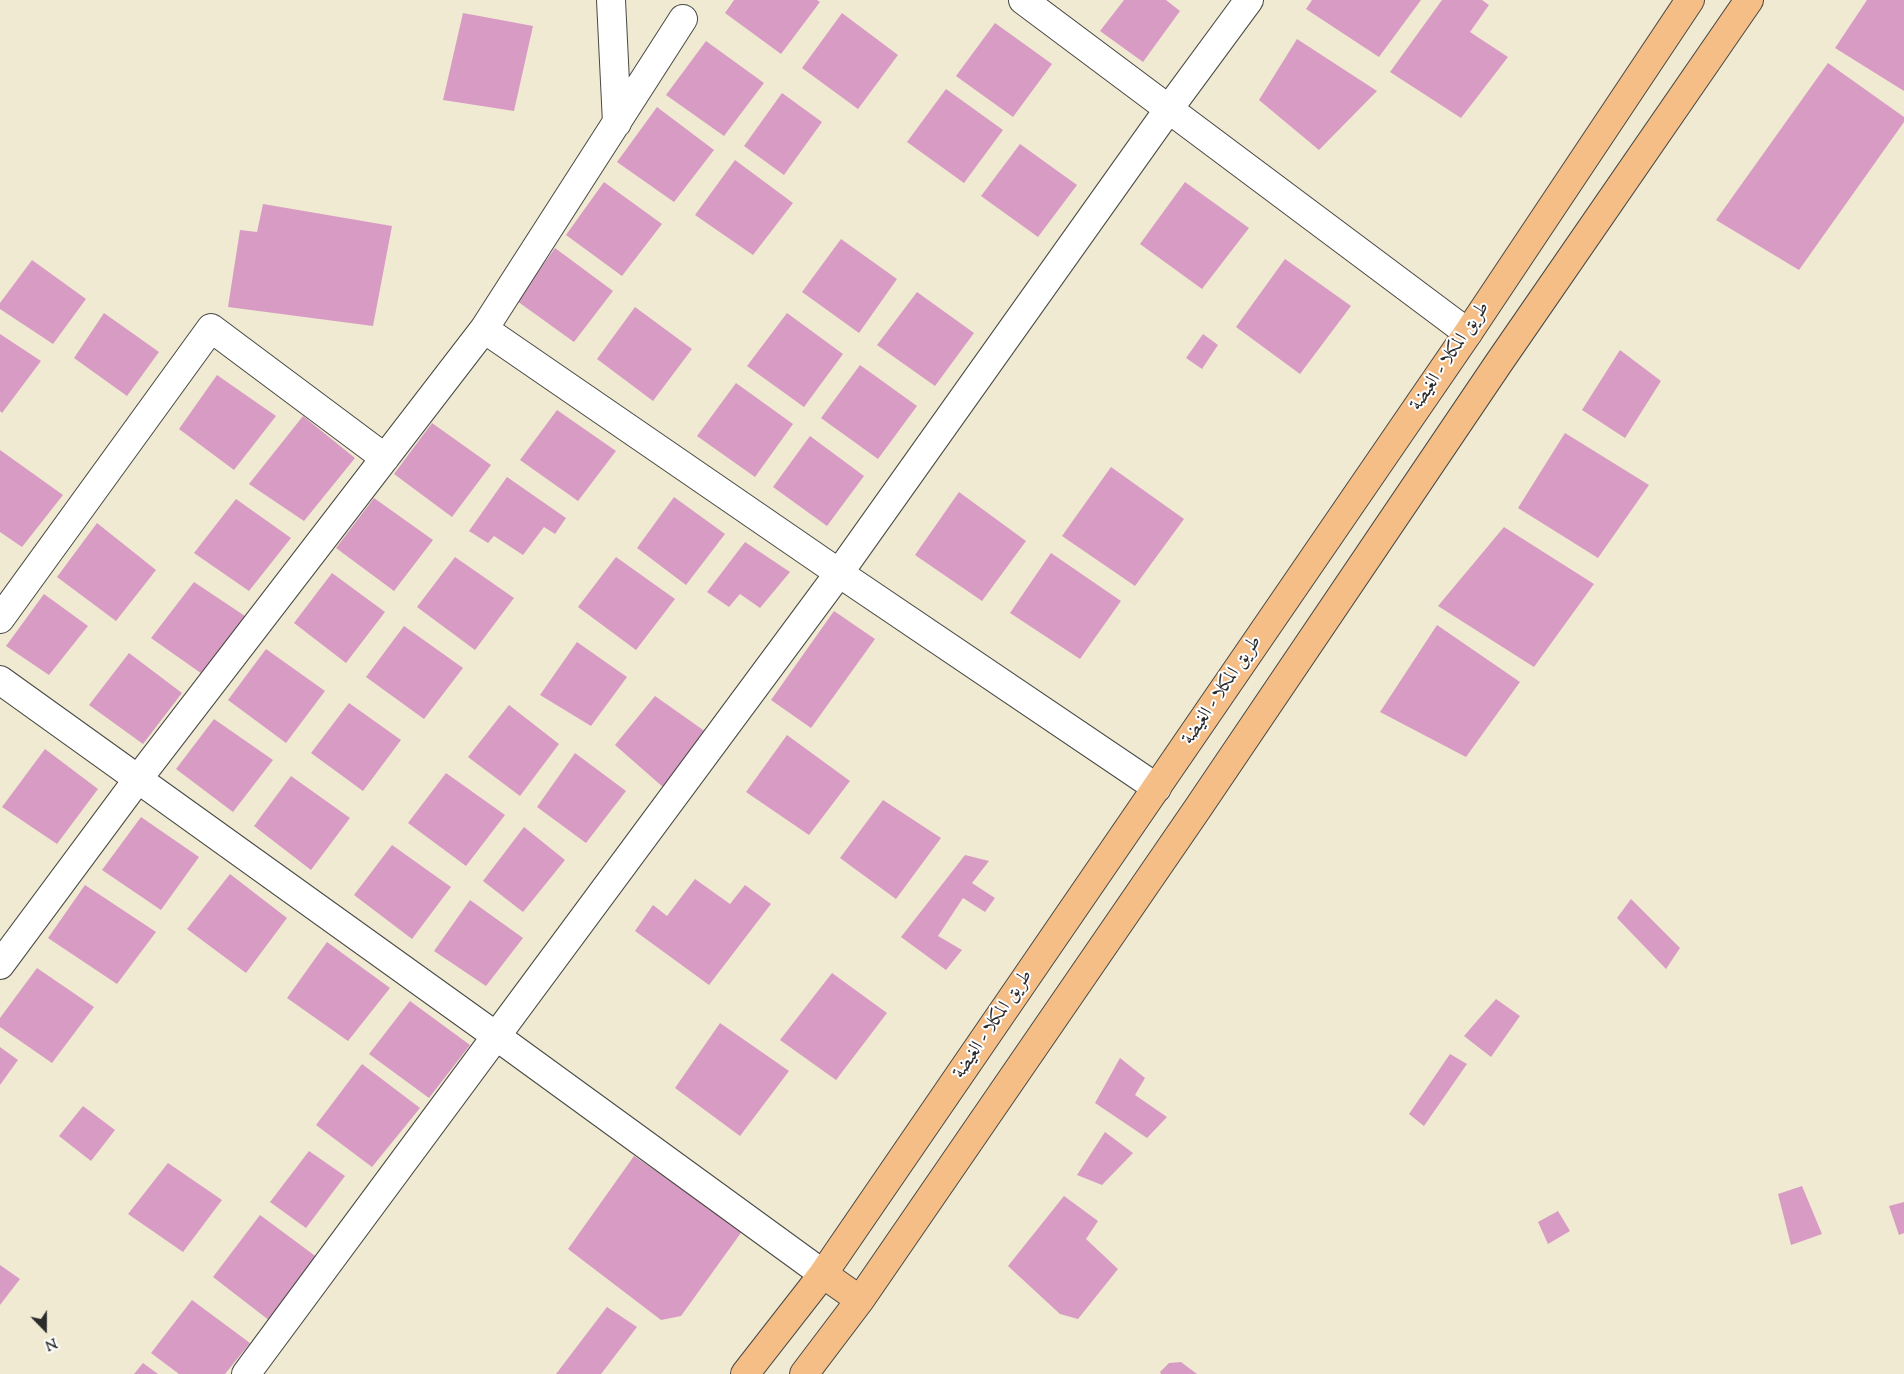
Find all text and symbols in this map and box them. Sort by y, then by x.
street label: طريق المكلا - الغيضة [1406,298,1496,416]
street label: طريق المكلا - الغيضة [1178,632,1268,750]
street label: طريق المكلا - الغيضة [949,966,1039,1084]
north arrow [20,1304,70,1354]
text: N [42,1332,60,1354]

